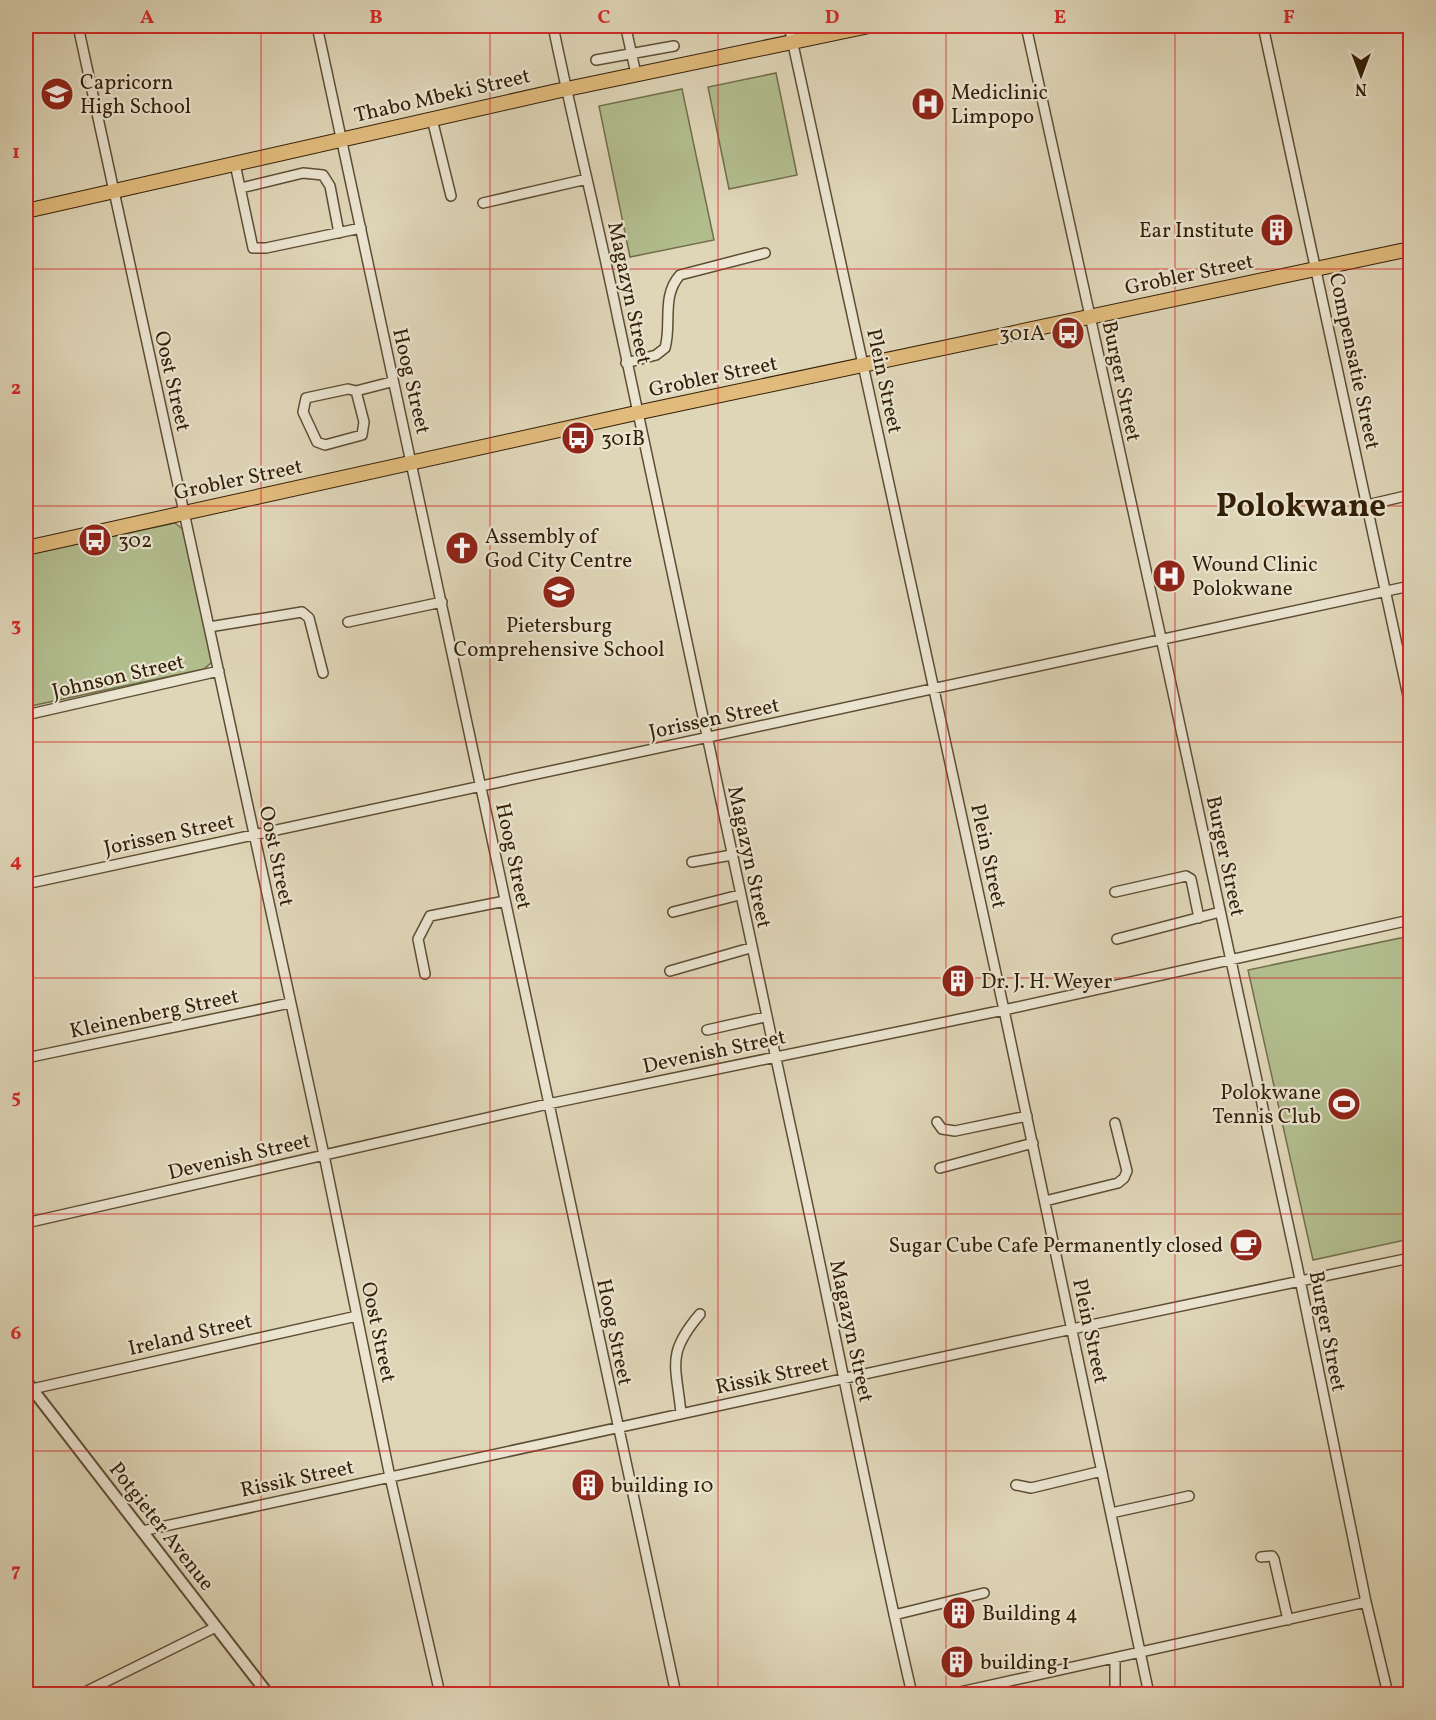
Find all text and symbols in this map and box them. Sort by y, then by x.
text: A [140,4,154,32]
text: B [369,4,383,32]
text: C [598,4,611,32]
text: D [825,4,839,32]
text: E [1054,4,1066,32]
text: F [1283,4,1295,32]
north arrow [1331,45,1391,105]
street label: Thabo Mbeki Street [352,62,533,131]
place label: Capricorn High School [80,69,191,122]
school or university icon: Capricorn High School [39,76,75,112]
text: N [1355,77,1367,99]
place label: Mediclinic Limpopo [951,79,1048,132]
hospital icon: Mediclinic Limpopo [910,86,946,122]
text: 1 [12,139,20,167]
building icon: Ear Institute [1259,212,1295,248]
place label: Ear Institute [1139,217,1254,246]
street label: Magazyn Street [599,219,658,367]
street label: Grobler Street [1122,248,1256,303]
street label: Compensatie Street [1321,270,1386,452]
bus stop icon: 301A [1050,315,1086,351]
street label: Burger Street [1094,318,1147,444]
place label: 301A [999,320,1045,349]
street label: Hoog Street [384,325,437,437]
street label: Plein Street [858,326,909,436]
street label: Oost Street [146,328,197,434]
street label: Grobler Street [646,350,780,405]
text: 2 [11,375,21,403]
bus stop icon: 301B [560,420,596,456]
place label: 301B [601,425,645,454]
street label: Grobler Street [171,453,305,508]
district label: Polokwane [1216,485,1386,531]
bus stop icon: 302 [77,522,113,558]
place label: Assembly of God City Centre [485,523,632,576]
place label: 302 [118,527,152,556]
church icon: Assembly of God City Centre [444,530,480,566]
place label: Wound Clinic Polokwane [1192,551,1318,604]
hospital icon: Wound Clinic Polokwane [1151,558,1187,594]
school or university icon: Pietersburg Comprehensive School [541,574,577,610]
text: 3 [11,612,21,640]
place label: Pietersburg Comprehensive School [454,612,665,665]
street label: Johnson Street [49,648,187,707]
street label: Jorissen Street [646,691,782,747]
street label: Magazyn Street [719,783,778,931]
street label: Burger Street [1198,793,1251,919]
street label: Hoog Street [487,800,538,912]
street label: Plein Street [962,801,1013,911]
street label: Oost Street [251,803,300,909]
street label: Jorissen Street [101,807,237,863]
text: 4 [10,848,22,876]
building icon: Dr. J. H. Weyer [940,963,976,999]
place label: Dr. J. H. Weyer [981,968,1112,997]
street label: Kleinenberg Street [67,982,241,1047]
street label: Devenish Street [640,1023,788,1082]
place label: Polokwane Tennis Club [1212,1079,1321,1132]
text: 5 [11,1084,21,1112]
sports icon: Polokwane Tennis Club [1326,1086,1362,1122]
street label: Devenish Street [165,1127,313,1188]
cafe icon: Sugar Cube Cafe Permanently closed [1228,1227,1264,1263]
place label: Sugar Cube Cafe Permanently closed [888,1232,1223,1261]
street label: Magazyn Street [821,1257,880,1405]
street label: Burger Street [1301,1268,1352,1394]
street label: Hoog Street [588,1276,639,1388]
street label: Plein Street [1064,1276,1115,1386]
street label: Oost Street [353,1279,402,1385]
street label: Ireland Street [125,1307,255,1364]
text: 6 [11,1320,22,1348]
street label: Rissik Street [713,1350,832,1403]
street label: Rissik Street [238,1453,357,1506]
street label: Potgieter Avenue [101,1456,220,1597]
building icon: building 10 [570,1467,606,1503]
place label: building 10 [611,1472,713,1501]
text: 7 [11,1557,21,1585]
building icon: Building 4 [941,1595,977,1631]
place label: Building 4 [982,1600,1078,1629]
building icon: building 1 [939,1644,975,1680]
place label: building 1 [980,1649,1070,1678]

